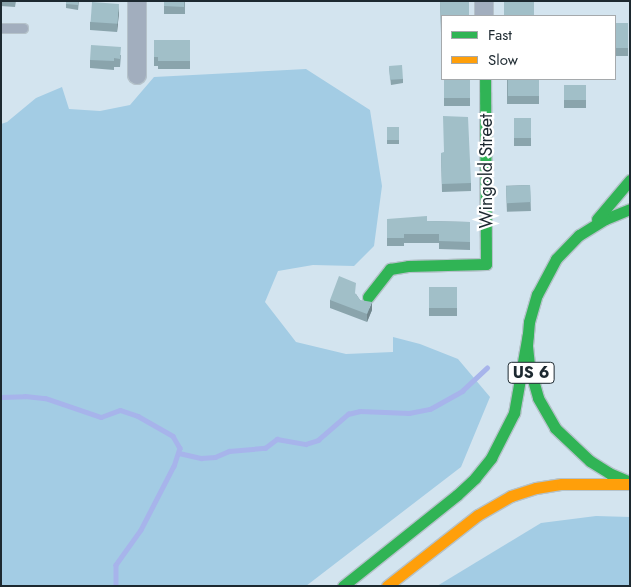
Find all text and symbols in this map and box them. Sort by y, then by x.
legend [441,15,616,80]
text: Fast [488,24,512,46]
text: Slow [488,49,518,71]
street label: Wingold Street [475,114,497,228]
road number: US 6 [507,359,555,386]

